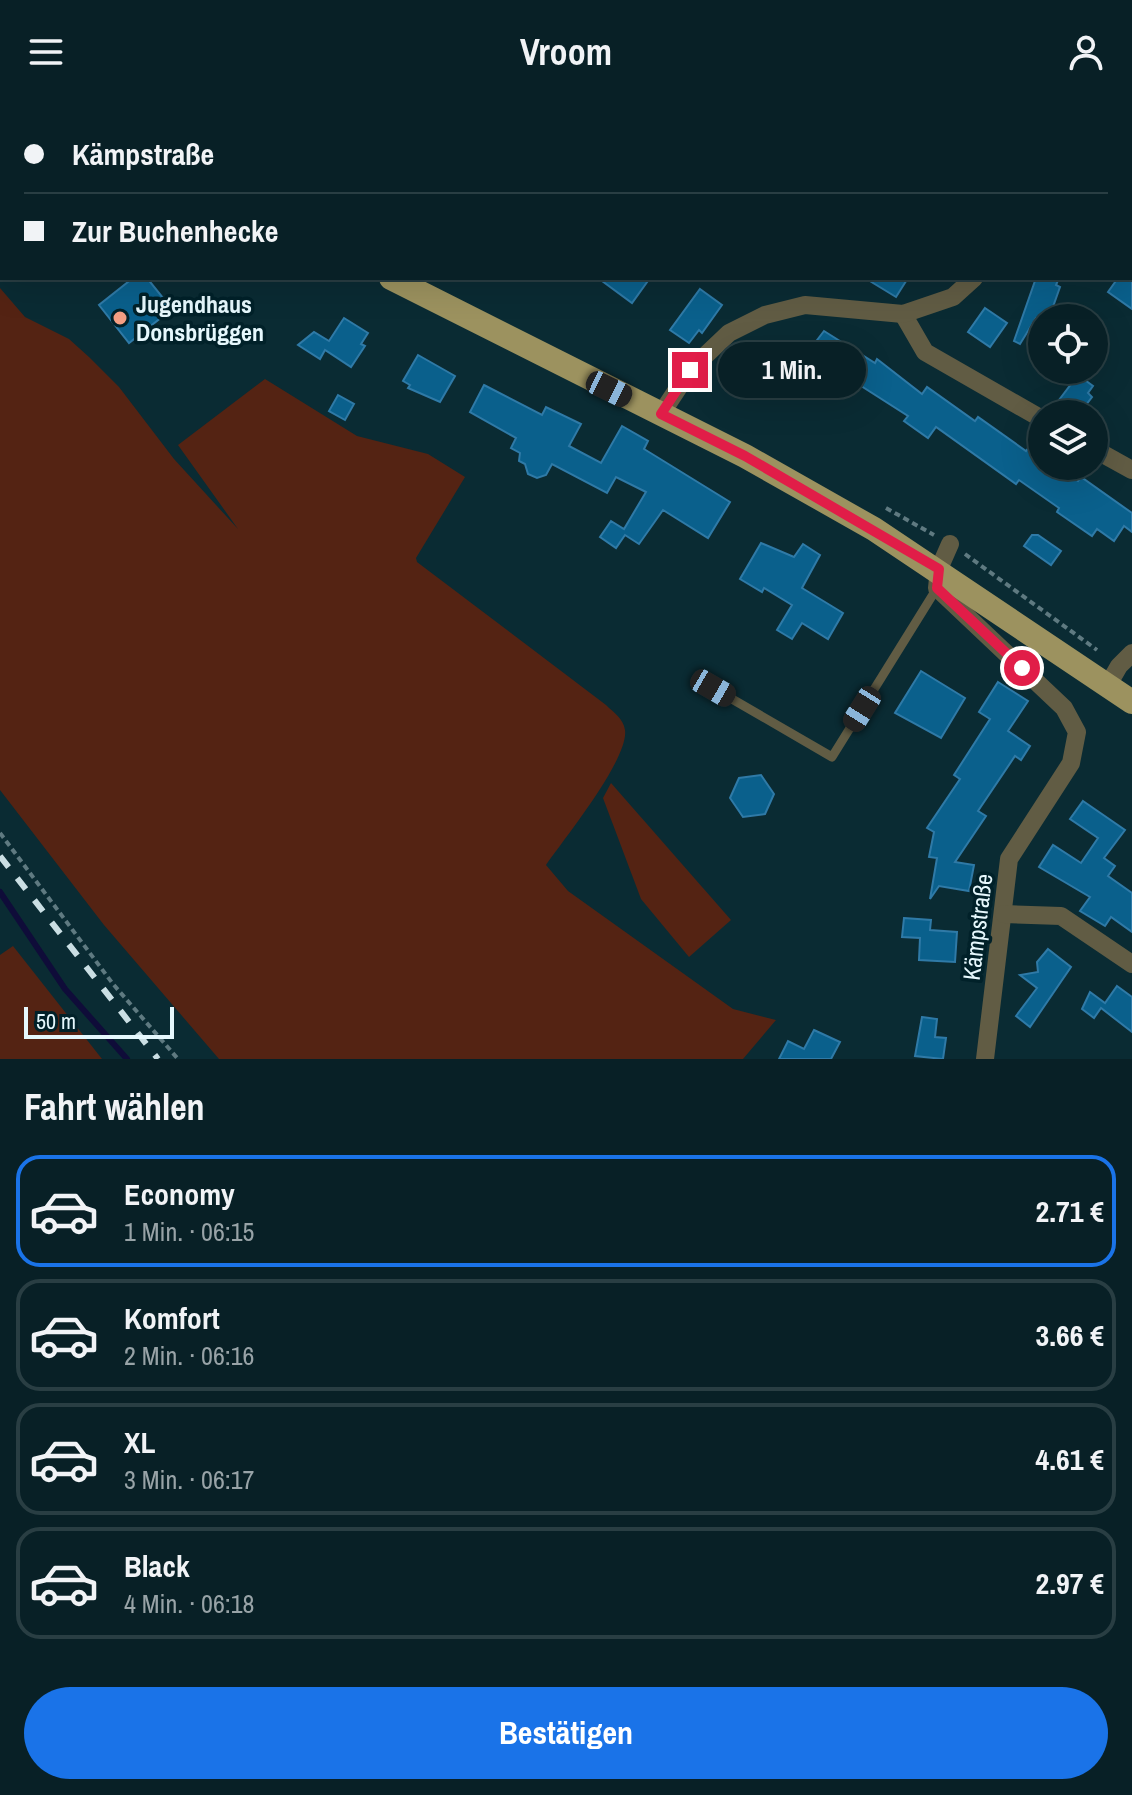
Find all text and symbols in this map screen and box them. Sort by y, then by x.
text: Vroom [520,28,612,76]
icon: menu [24,30,68,74]
icon: person [1064,30,1108,74]
text: Kämpstraße [72,134,214,174]
text: Zur Buchenhecke [72,211,278,251]
place label: Jugendhaus Donsbrüggen [136,288,264,348]
map controls [1028,304,1108,480]
button: locate [1028,304,1108,384]
marker: Jugendhaus Donsbrüggen [111,309,129,327]
callout: 1 Min. [718,342,866,398]
route end [672,352,708,388]
text: 1 Min. [762,352,822,387]
car [582,368,636,410]
button: layers [1028,400,1108,480]
route start [1004,650,1040,686]
car [686,666,740,710]
car [839,682,885,736]
street label: Kämpstraße [955,872,999,982]
scale bar [24,1003,174,1039]
text: 50 m [36,1006,76,1036]
text: Fahrt wählen [24,1083,205,1131]
text: Economy [124,1174,235,1214]
icon: car [28,1175,100,1247]
text: 2.71 € [1036,1191,1104,1231]
text: 1 Min. · 06:15 [124,1214,254,1249]
text: Komfort [124,1298,220,1338]
icon: car [28,1299,100,1371]
text: 3.66 € [1036,1315,1104,1355]
text: 2 Min. · 06:16 [124,1338,254,1373]
text: XL [124,1422,155,1462]
icon: car [28,1423,100,1495]
text: 4.61 € [1036,1439,1104,1479]
text: 3 Min. · 06:17 [124,1462,254,1497]
text: Black [124,1546,190,1586]
icon: car [28,1547,100,1619]
text: 2.97 € [1036,1563,1104,1603]
text: 4 Min. · 06:18 [124,1586,254,1621]
button: Bestätigen [24,1687,1108,1779]

